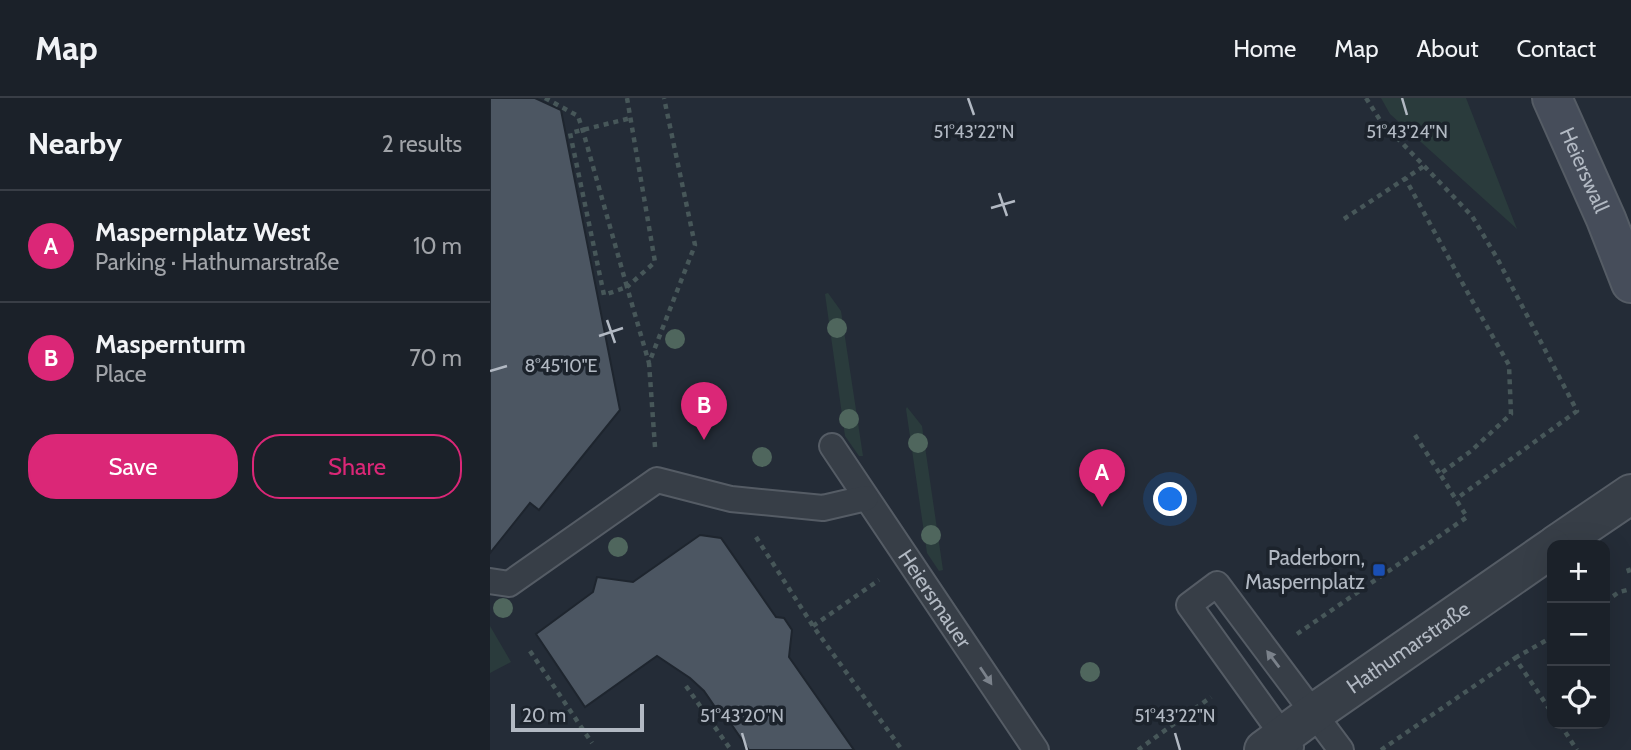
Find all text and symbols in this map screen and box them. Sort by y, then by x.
text: Map [35,28,98,68]
text: Home [1233,34,1296,63]
text: Map [1334,34,1379,63]
text: About [1417,34,1479,63]
text: Contact [1517,34,1596,63]
text: 51°43'22"N [934,121,1014,143]
text: 51°43'24"N [1366,121,1448,143]
street label: Heierswall [1555,123,1615,217]
text: Nearby [28,125,122,162]
text: 2 results [382,130,462,158]
text: Maspernplatz West [95,216,311,248]
text: A [44,232,58,260]
text: 10 m [413,232,462,260]
text: Parking · Hathumarstraße [95,248,339,276]
text: Maspernturm [95,328,246,360]
text: B [44,344,58,372]
text: 70 m [409,344,462,372]
text: 8°45'10"E [524,355,598,377]
text: Place [95,360,147,388]
pin: B [681,382,727,440]
button: Save [28,434,238,499]
button: Share [252,434,462,499]
pin: A [1079,449,1125,507]
your location [1153,482,1187,516]
map controls [1547,540,1610,729]
button: + [1547,540,1610,603]
street label: Heiersmauer [893,545,977,653]
place label: Paderborn, Maspernplatz [1245,545,1365,594]
marker: Paderborn, Maspernplatz [1371,562,1387,578]
street label: Hathumarstraße [1342,596,1475,699]
button: − [1547,603,1610,666]
one-way arrow [1266,649,1280,668]
button: locate [1547,666,1610,729]
one-way arrow [979,667,993,685]
scale bar [511,701,644,733]
text: 20 m [522,704,566,727]
text: 51°43'20"N [700,705,784,727]
text: 51°43'22"N [1135,705,1215,727]

